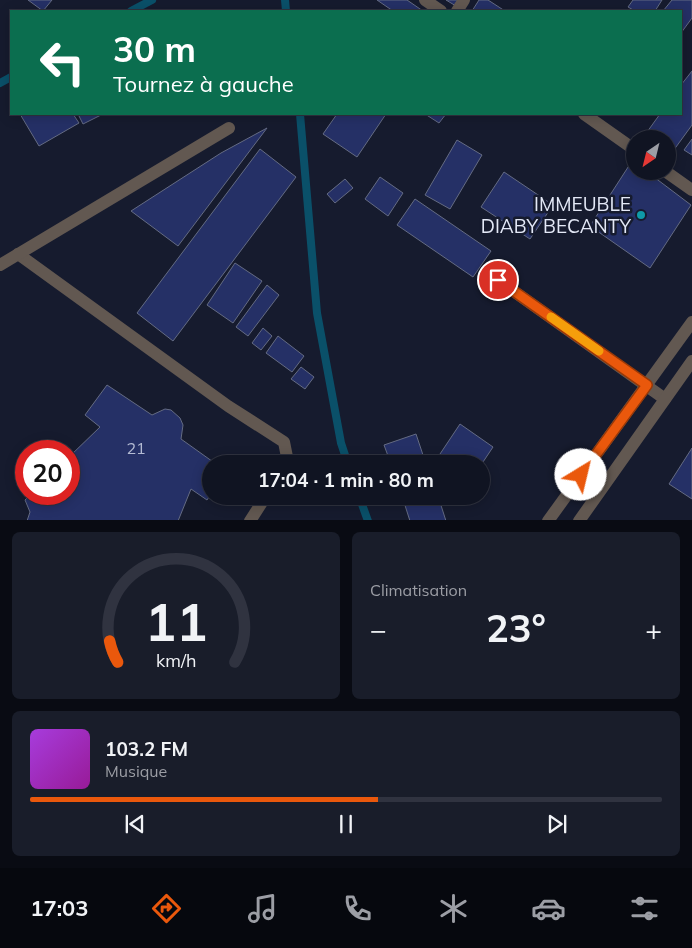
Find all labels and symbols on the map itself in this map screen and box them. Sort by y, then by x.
north arrow [626,130,676,180]
place label: IMMEUBLE DIABY BECANTY [481,192,631,238]
marker: IMMEUBLE DIABY BECANTY [635,209,647,221]
pin [477,259,519,301]
house number: 21 [126,438,146,458]
speed limit sign: 20 [15,440,80,505]
position arrow [554,448,606,500]

